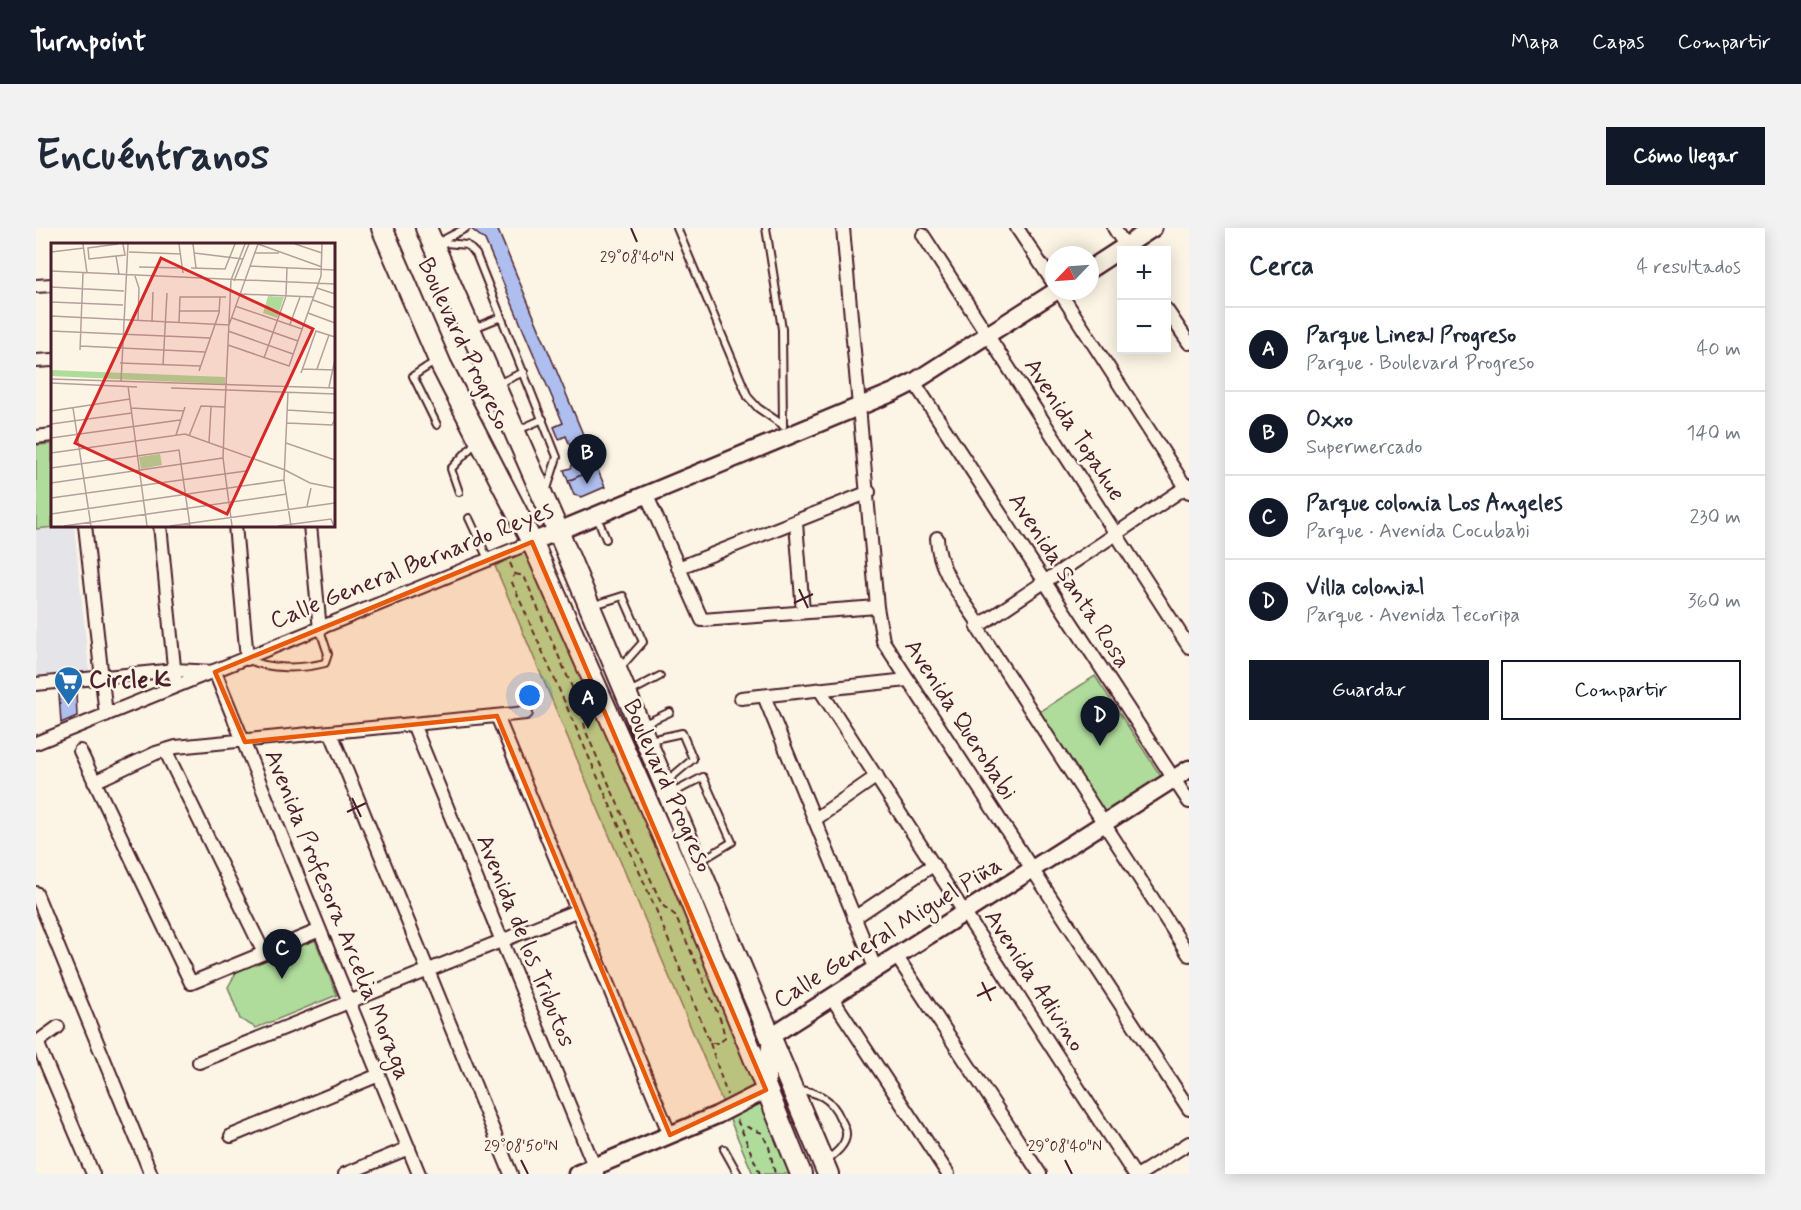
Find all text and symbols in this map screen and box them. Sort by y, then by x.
text: Turnpoint [30,24,146,61]
text: Mapa [1511,28,1559,56]
text: Capas [1592,28,1645,56]
text: Compartir [1678,28,1771,56]
button: Cómo llegar [1606,127,1765,185]
text: Encuéntranos [36,129,269,184]
inset map [51,243,334,526]
north arrow [1045,246,1099,300]
map controls [1117,246,1171,354]
button: + [1117,246,1171,300]
text: 29°08'40"N [600,248,674,268]
text: Cerca [1249,250,1314,284]
street label: Boulevard Progreso [410,253,516,435]
text: 4 resultados [1637,254,1741,281]
button: − [1117,300,1171,354]
text: Parque Lineal Progreso [1306,322,1516,350]
text: A [1262,336,1275,363]
text: 40 m [1697,336,1741,363]
text: Parque · Boulevard Progreso [1306,350,1534,377]
street label: Avenida Topahue [1016,353,1132,507]
text: Oxxo [1306,406,1353,434]
text: B [1262,420,1275,447]
text: 140 m [1687,420,1741,447]
pin: B [568,434,606,484]
text: Supermercado [1306,434,1422,461]
street label: Avenida Santa Rosa [1001,487,1137,675]
text: Parque colonia Los Angeles [1306,490,1563,518]
street label: Calle General Bernardo Reyes [266,495,558,637]
text: C [1261,504,1276,531]
text: 230 m [1689,504,1741,531]
text: Parque · Avenida Cocubabi [1306,518,1530,545]
text: Villa colonial [1306,574,1424,602]
text: D [1262,588,1275,615]
text: 360 m [1688,588,1741,615]
text: Parque · Avenida Tecoripa [1306,602,1520,629]
street label: Avenida Querobabi [896,634,1024,806]
button: Guardar [1249,660,1489,720]
button: Compartir [1501,660,1741,720]
supermarket icon: Circle K [52,664,84,706]
place label: Circle K [89,665,172,696]
pin: A [568,680,608,729]
your location [515,681,544,710]
street label: Boulevard Progreso [615,695,719,877]
pin: D [1080,696,1120,746]
street label: Avenida Profesora Arcelia Moraga [255,745,418,1086]
street label: Avenida de los Tributos [468,830,582,1052]
street label: Calle General Miguel Piña [768,850,1009,1018]
street label: Avenida Adivino [976,904,1092,1058]
pin: C [262,930,302,979]
text: 29°08'50"N [484,1137,558,1157]
text: 29°08'40"N [1028,1137,1102,1157]

